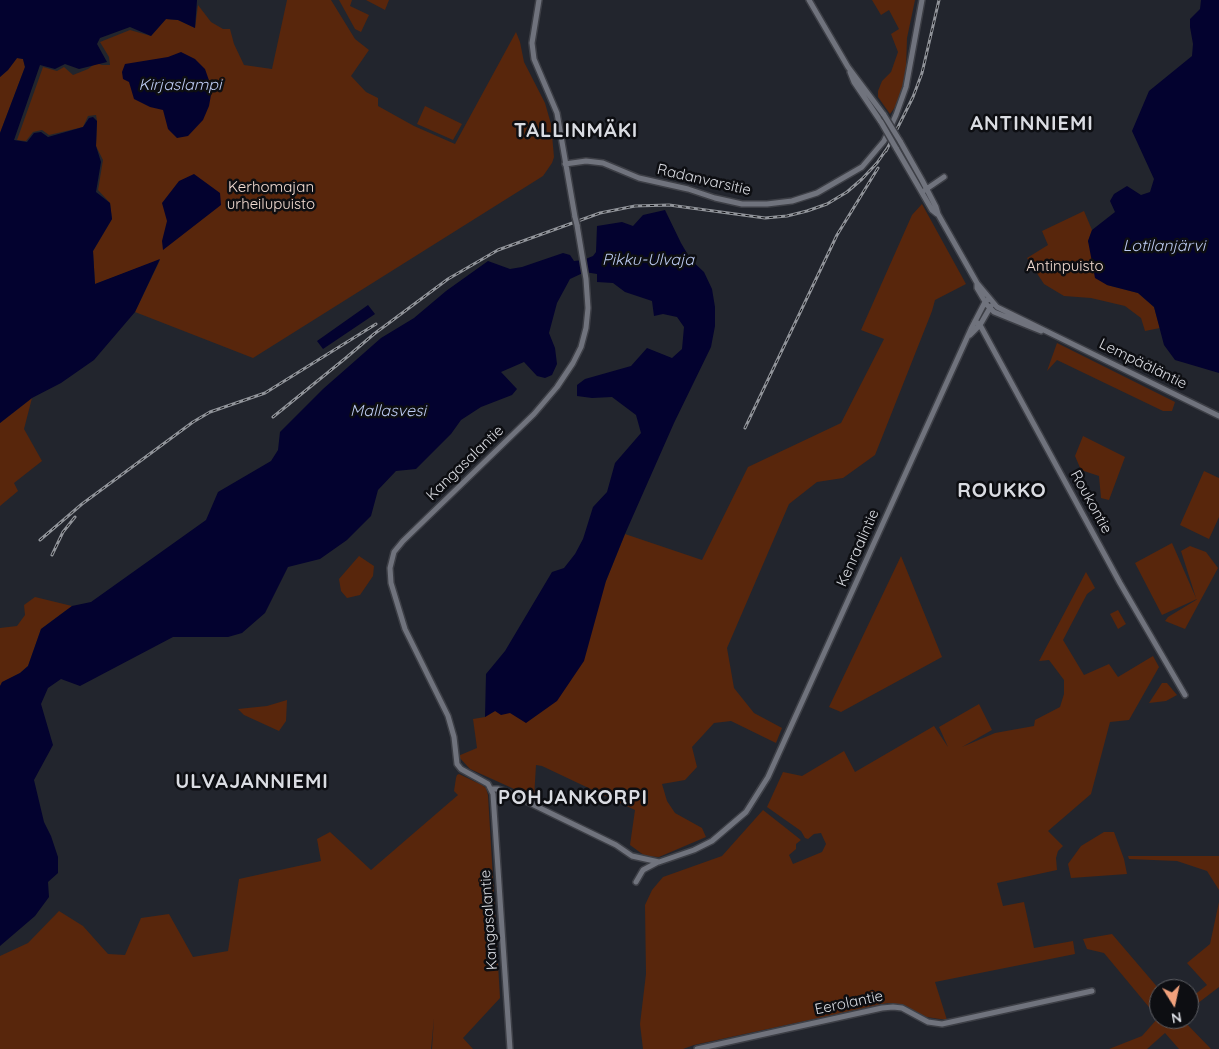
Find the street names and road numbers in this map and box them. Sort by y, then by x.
street label: Radanvarsitie [655,160,753,200]
street label: Lempääläntie [1096,335,1190,393]
street label: Kangasalantie [423,422,507,504]
street label: Roukontie [1066,467,1116,537]
street label: Kenraalintie [833,506,883,590]
street label: Kangasalantie [477,869,501,971]
street label: Eerolantie [813,987,885,1019]

